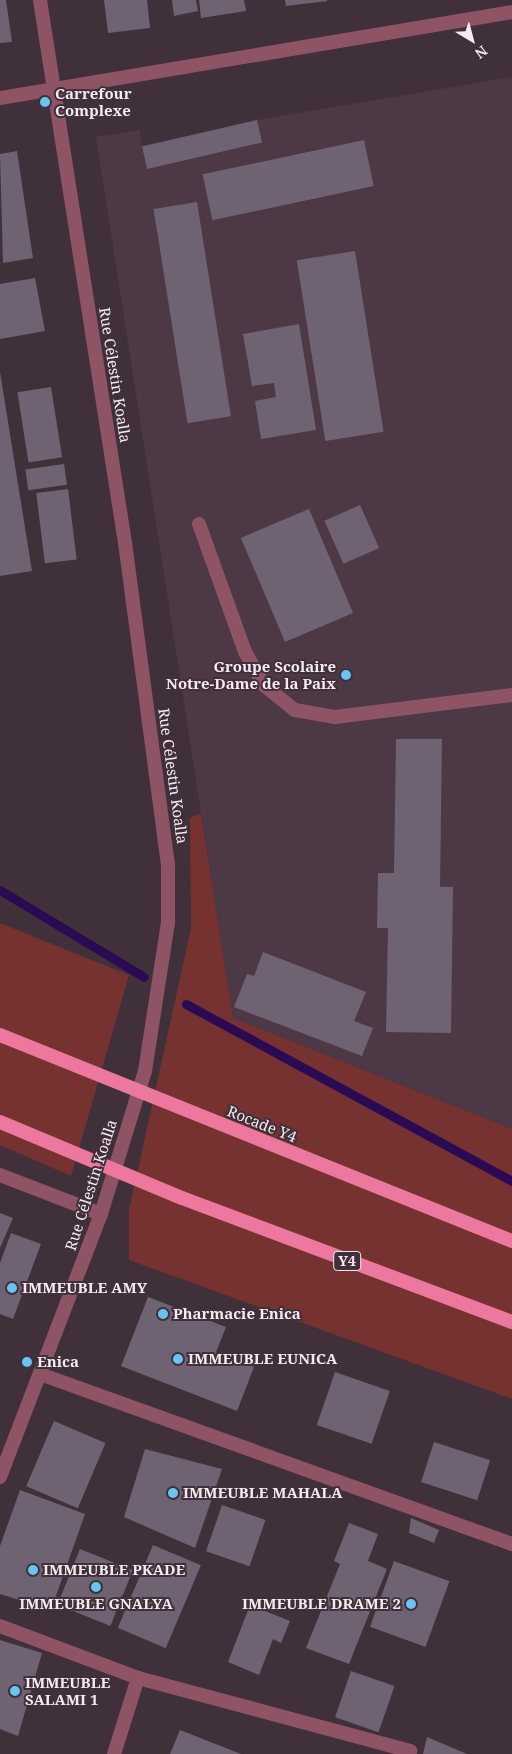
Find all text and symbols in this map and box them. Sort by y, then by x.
north arrow [447,15,497,65]
text: N [471,41,491,63]
place label: Carrefour Complexe [55,84,131,119]
marker: Carrefour Complexe [39,96,51,108]
street label: Rue Célestin Koalla [95,306,135,444]
place label: Groupe Scolaire Notre-Dame de la Paix [166,657,336,692]
marker: Groupe Scolaire Notre-Dame de la Paix [340,669,352,681]
street label: Rue Célestin Koalla [155,707,191,845]
street label: Rocade Y4 [225,1102,299,1146]
street label: Rue Célestin Koalla [61,1117,121,1253]
road number: Y4 [332,1250,362,1272]
place label: IMMEUBLE AMY [22,1279,147,1297]
marker: IMMEUBLE AMY [6,1282,18,1294]
place label: Pharmacie Enica [173,1305,301,1323]
marker: Pharmacie Enica [157,1308,169,1320]
place label: IMMEUBLE EUNICA [188,1350,337,1368]
place label: Enica [37,1353,79,1371]
marker: IMMEUBLE EUNICA [172,1353,184,1365]
marker: Enica [21,1356,33,1368]
place label: IMMEUBLE MAHALA [183,1484,342,1502]
marker: IMMEUBLE MAHALA [167,1487,179,1499]
place label: IMMEUBLE PKADE [43,1561,185,1579]
marker: IMMEUBLE PKADE [27,1564,39,1576]
marker: IMMEUBLE GNALYA [90,1581,102,1593]
place label: IMMEUBLE GNALYA [19,1595,173,1613]
place label: IMMEUBLE DRAME 2 [242,1595,401,1613]
marker: IMMEUBLE DRAME 2 [405,1598,417,1610]
place label: IMMEUBLE SALAMI 1 [25,1673,110,1708]
marker: IMMEUBLE SALAMI 1 [9,1685,21,1697]

